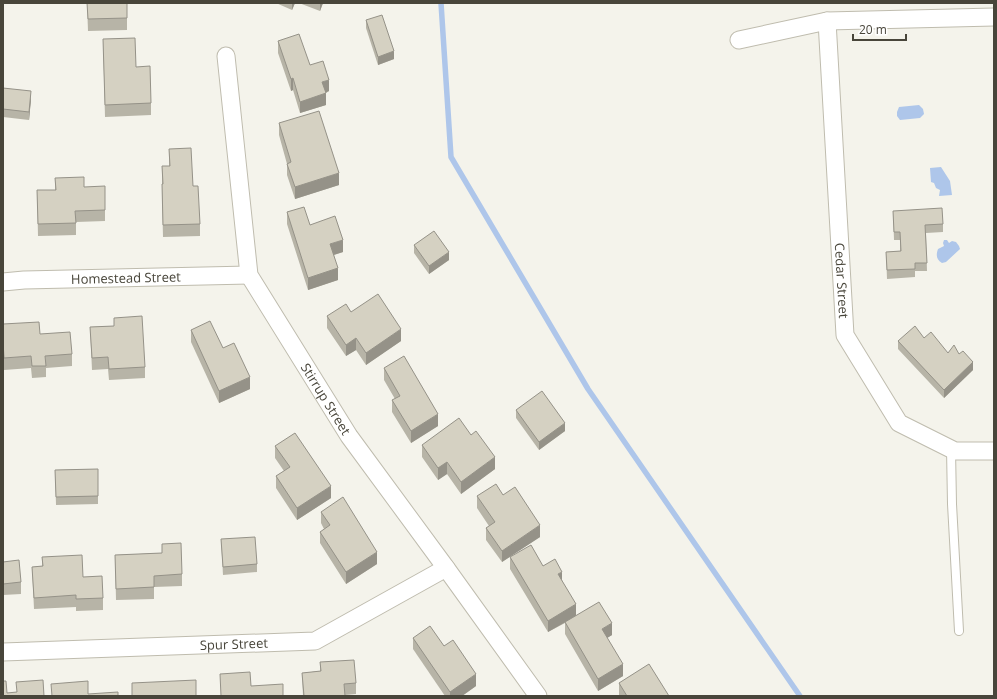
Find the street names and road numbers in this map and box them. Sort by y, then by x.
street label: Cedar Street [831,242,853,319]
street label: Homestead Street [71,268,181,288]
street label: Stirrup Street [297,360,355,439]
street label: Spur Street [199,634,269,654]

